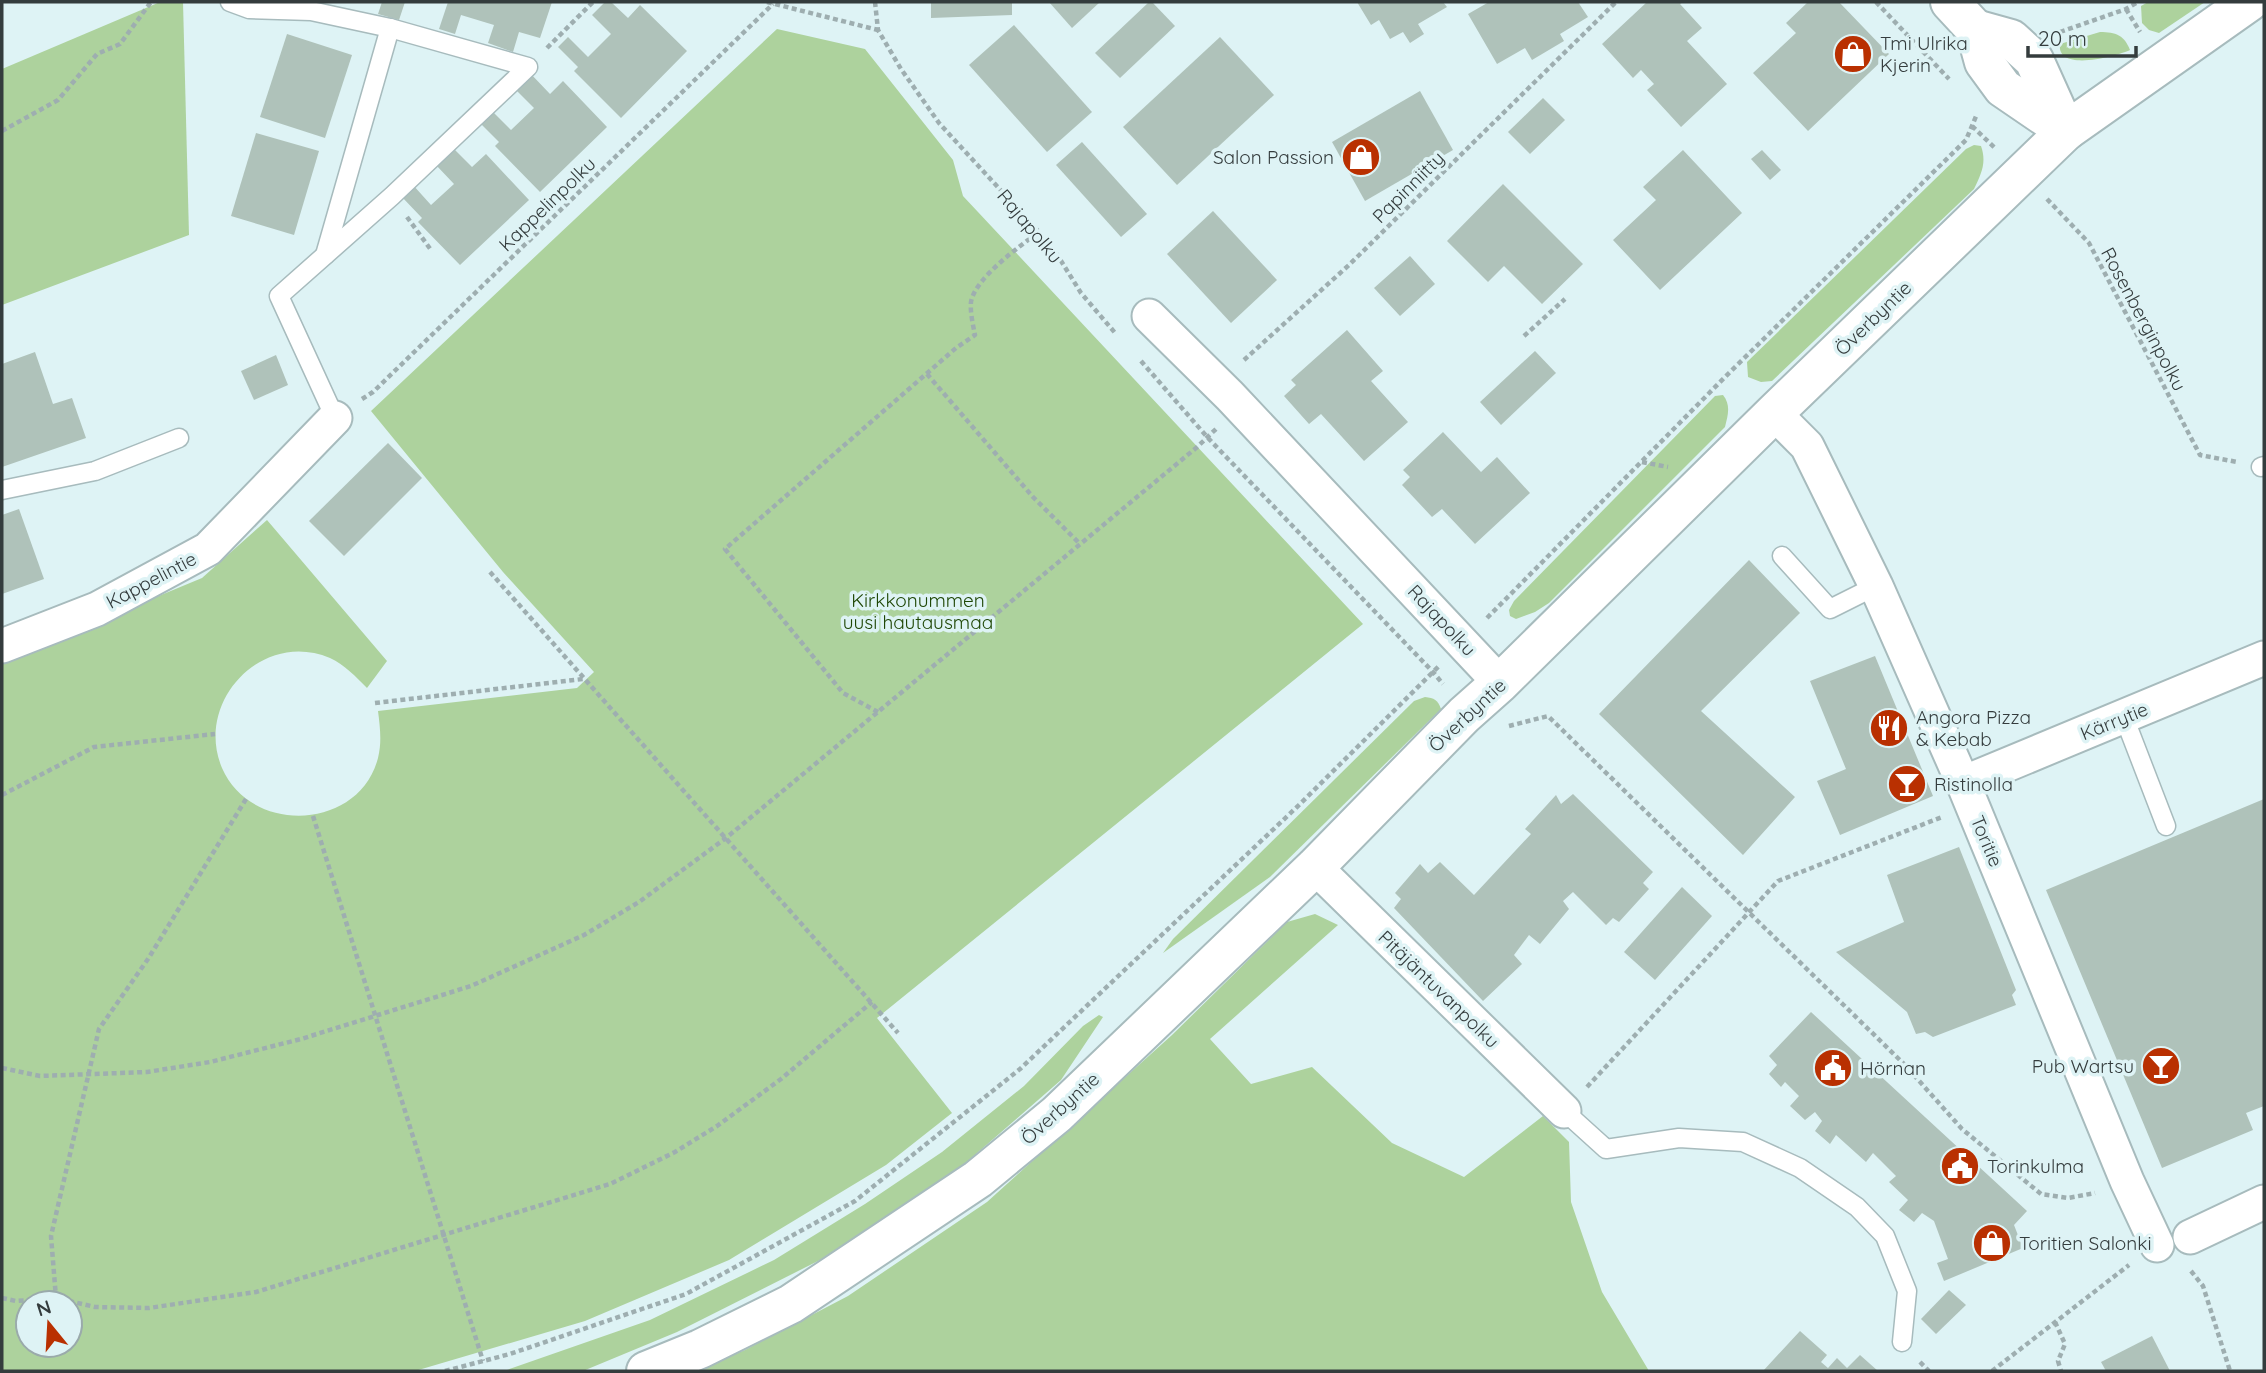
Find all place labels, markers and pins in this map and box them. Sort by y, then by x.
place label: Tmi Ulrika Kjerin [1880,31,1968,77]
shop icon: Tmi Ulrika Kjerin [1832,33,1874,75]
shop icon: Salon Passion [1340,136,1382,178]
place label: Salon Passion [1213,145,1334,169]
place label: Angora Pizza & Kebab [1916,705,2031,751]
restaurant icon: Angora Pizza & Kebab [1868,707,1910,749]
bar icon: Ristinolla [1886,763,1928,805]
place label: Ristinolla [1934,772,2013,796]
bar icon: Pub Wartsu [2140,1045,2182,1087]
public building icon: Hörnan [1812,1047,1854,1089]
place label: Pub Wartsu [2032,1054,2134,1078]
place label: Hörnan [1860,1056,1926,1080]
public building icon: Torinkulma [1939,1145,1981,1187]
place label: Torinkulma [1987,1154,2084,1178]
shop icon: Toritien Salonki [1971,1222,2013,1264]
place label: Toritien Salonki [2019,1231,2152,1255]

